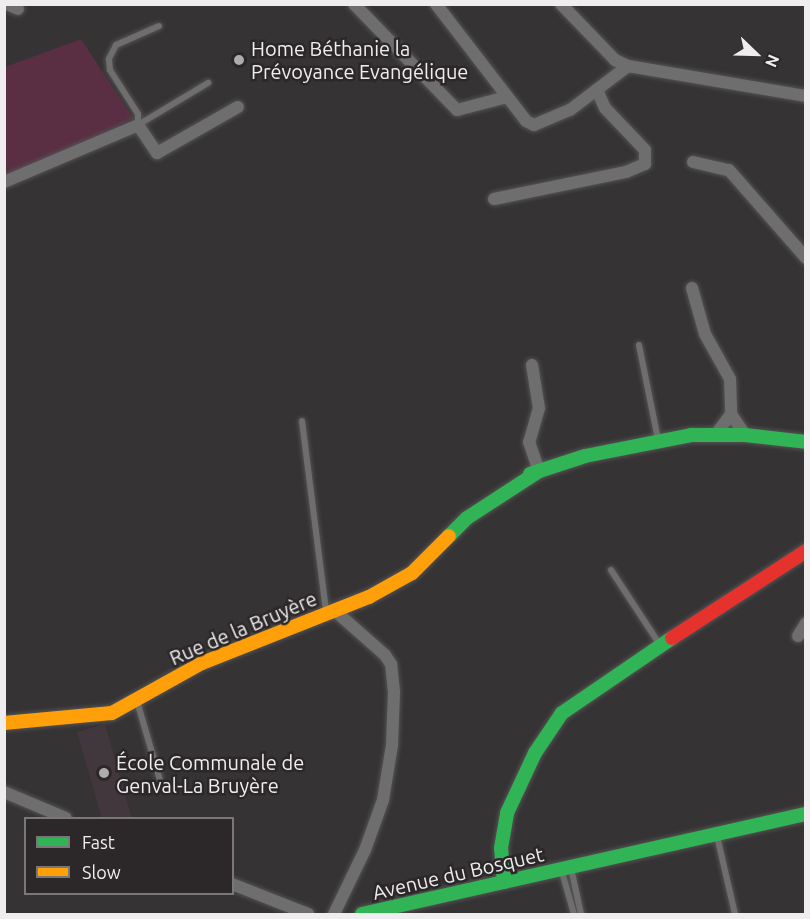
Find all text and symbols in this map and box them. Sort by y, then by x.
north arrow [726,24,786,84]
place label: Home Béthanie la Prévoyance Evangélique [251,36,468,83]
text: N [762,52,783,70]
marker: Home Béthanie la Prévoyance Evangélique [232,53,246,67]
street label: Rue de la Bruyère [166,586,320,670]
place label: École Communale de Genval-La Bruyère [116,750,304,797]
marker: École Communale de Genval-La Bruyère [97,766,111,780]
legend [24,817,234,895]
text: Fast [82,832,115,852]
street label: Avenue du Bosquet [370,842,546,904]
text: Slow [82,862,121,882]

